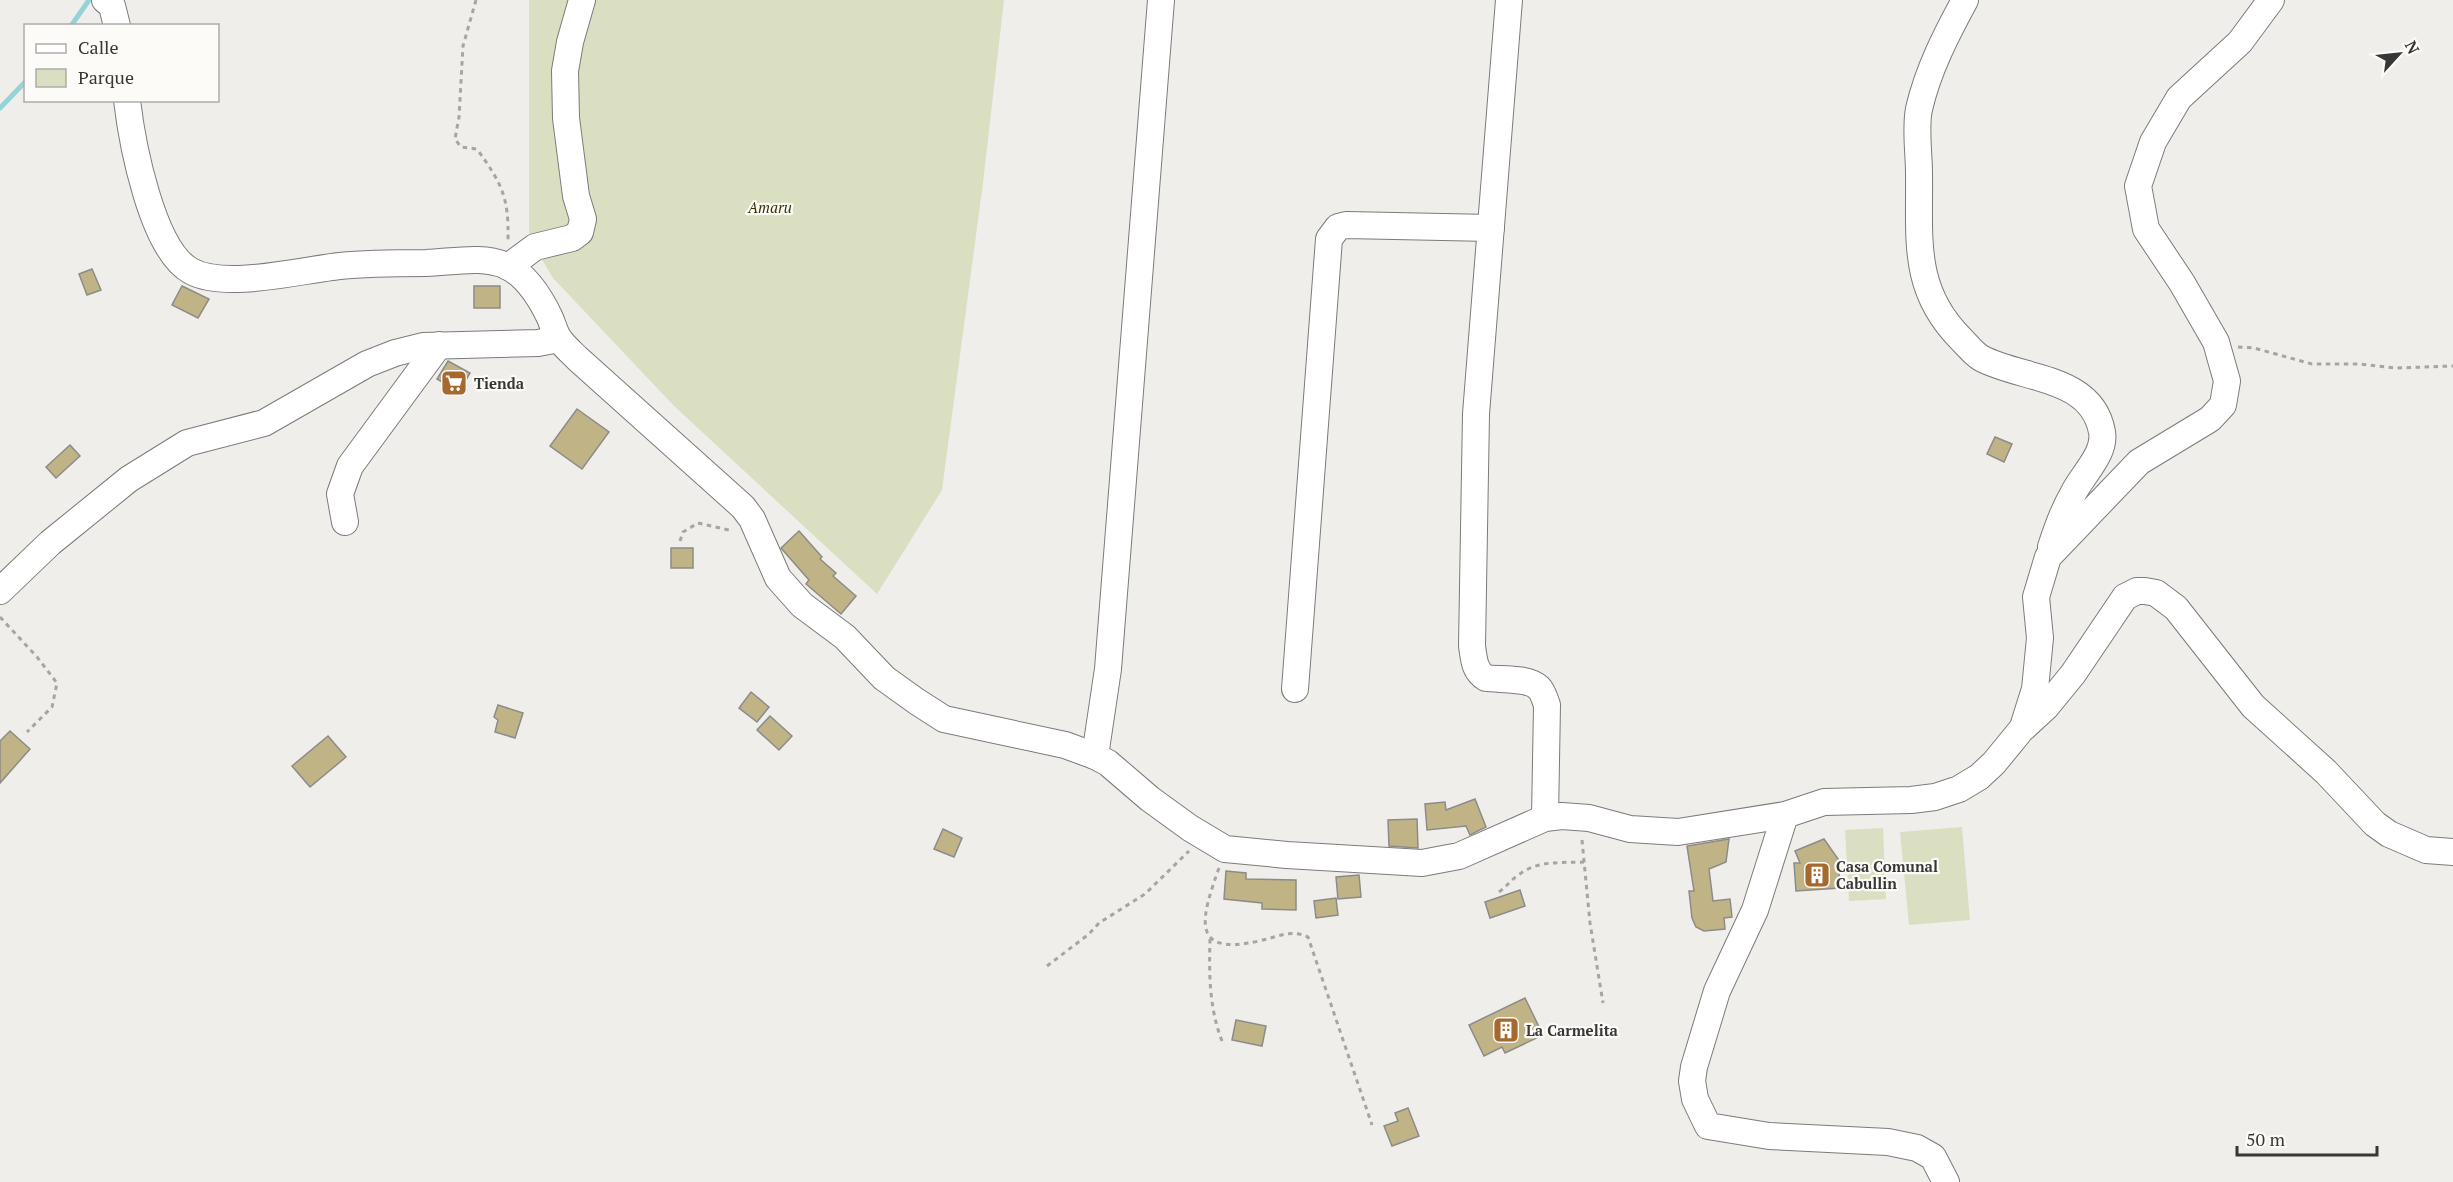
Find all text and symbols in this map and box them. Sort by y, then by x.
legend [24,24,219,102]
north arrow [2369,24,2429,84]
text: Calle [78,35,119,59]
text: N [2400,37,2425,58]
text: Parque [78,65,134,89]
park label: Amaru [747,197,792,217]
supermarket icon: Tienda [439,368,469,398]
place label: Tienda [474,373,525,393]
place label: Casa Comunal Cabullin [1836,856,1938,893]
building icon: Casa Comunal Cabullin [1802,860,1832,890]
building icon: La Carmelita [1491,1015,1521,1045]
place label: La Carmelita [1526,1020,1619,1040]
scale bar [2237,1119,2376,1157]
text: 50 m [2246,1127,2286,1151]

